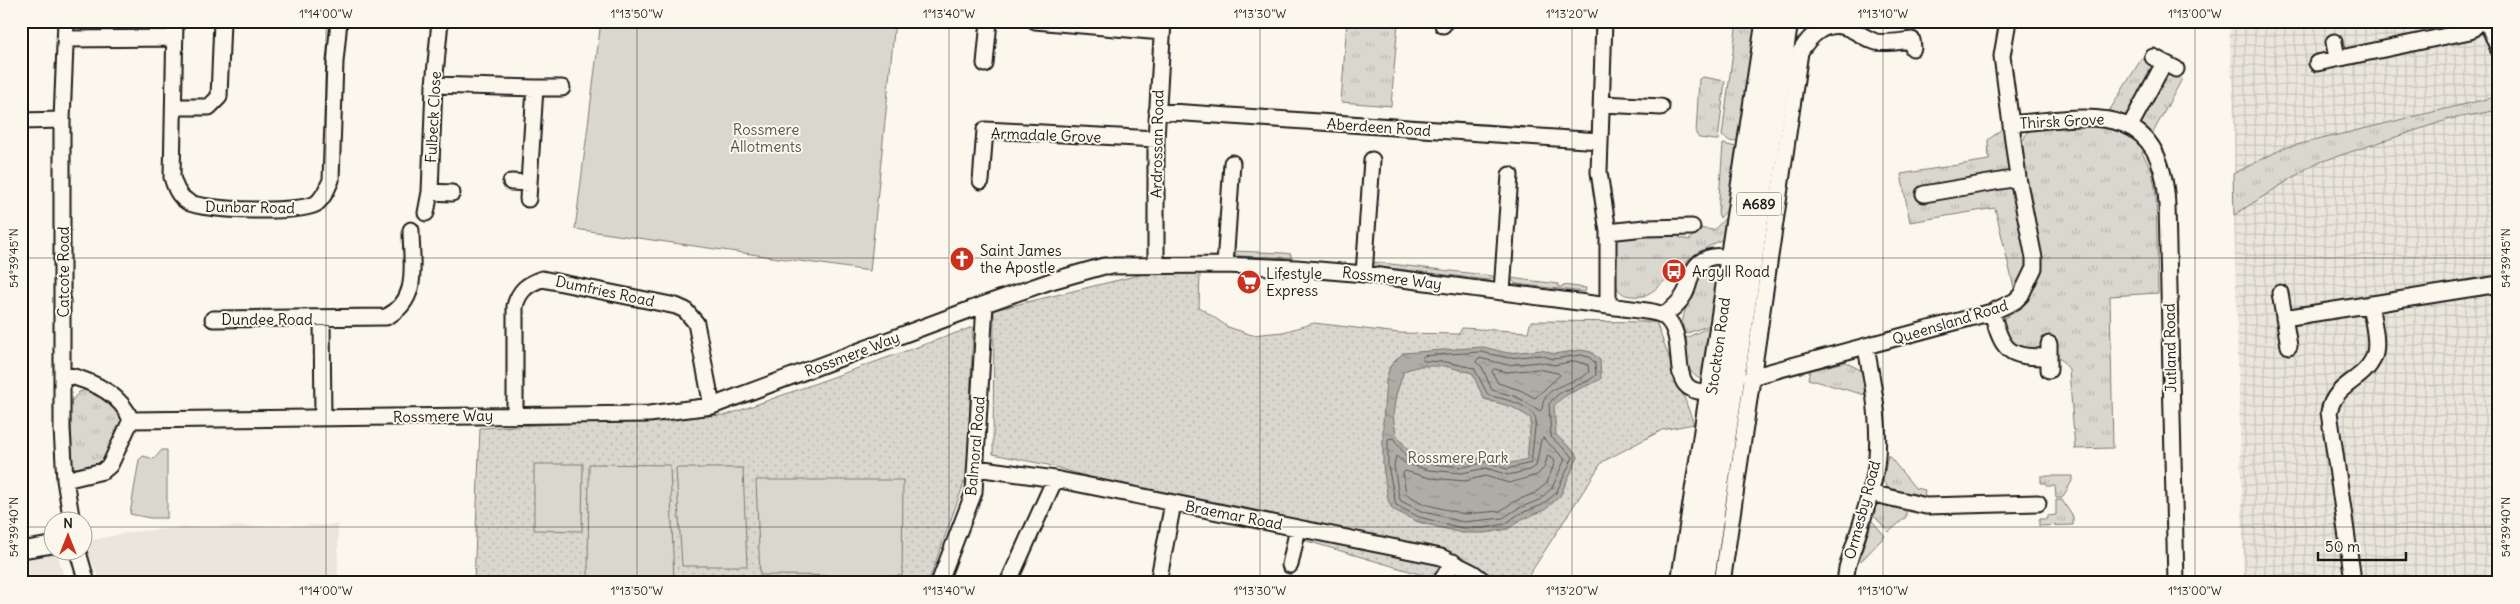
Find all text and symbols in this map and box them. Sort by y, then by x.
text: 1°14'00"W [299,6,353,21]
text: 1°13'50"W [611,6,663,21]
text: 1°13'40"W [923,6,975,21]
text: 1°13'30"W [1234,6,1286,21]
text: 1°13'20"W [1546,6,1598,21]
text: 1°13'10"W [1858,6,1908,21]
text: 1°13'00"W [2168,6,2222,21]
street label: Fulbeck Close [421,71,445,163]
street label: Ardrossan Road [1147,89,1167,198]
street label: Thirsk Grove [2019,109,2105,133]
street label: Aberdeen Road [1326,114,1432,140]
park label: Rossmere Allotments [730,120,802,156]
street label: Armadale Grove [990,124,1102,146]
road number: A689 [1736,192,1782,215]
street label: Dunbar Road [205,197,295,217]
street label: Catcote Road [54,226,73,317]
text: 54°39'45"N [6,228,21,288]
text: 54°39'45"N [2498,228,2513,288]
place label: Saint James the Apostle [980,241,1062,277]
church icon: Saint James the Apostle [949,246,975,272]
bus stop icon: Argyll Road [1661,258,1687,284]
street label: Rossmere Way [1341,262,1443,294]
place label: Argyll Road [1692,262,1770,281]
place label: Lifestyle Express [1266,264,1322,300]
supermarket icon: Lifestyle Express [1236,269,1262,295]
street label: Dumfries Road [554,271,656,311]
street label: Queensland Road [1890,295,2010,349]
street label: Stockton Road [1702,296,1734,396]
street label: Jutland Road [2160,303,2180,393]
street label: Dundee Road [221,310,313,329]
street label: Rossmere Way [802,327,902,381]
street label: Balmoral Road [961,395,989,497]
street label: Rossmere Way [393,406,493,426]
park label: Rossmere Park [1407,448,1509,467]
street label: Ormesby Road [1840,458,1884,561]
street label: Braemar Road [1184,496,1285,534]
text: 54°39'40"N [6,497,21,557]
text: 54°39'40"N [2498,497,2513,557]
north arrow [42,512,92,562]
text: N [63,514,73,532]
scale bar [2318,529,2405,561]
text: 50 m [2325,537,2360,556]
text: 1°14'00"W [299,583,353,598]
text: 1°13'50"W [611,583,663,598]
text: 1°13'40"W [923,583,975,598]
text: 1°13'30"W [1234,583,1286,598]
text: 1°13'20"W [1546,583,1598,598]
text: 1°13'10"W [1858,583,1908,598]
text: 1°13'00"W [2168,583,2222,598]

